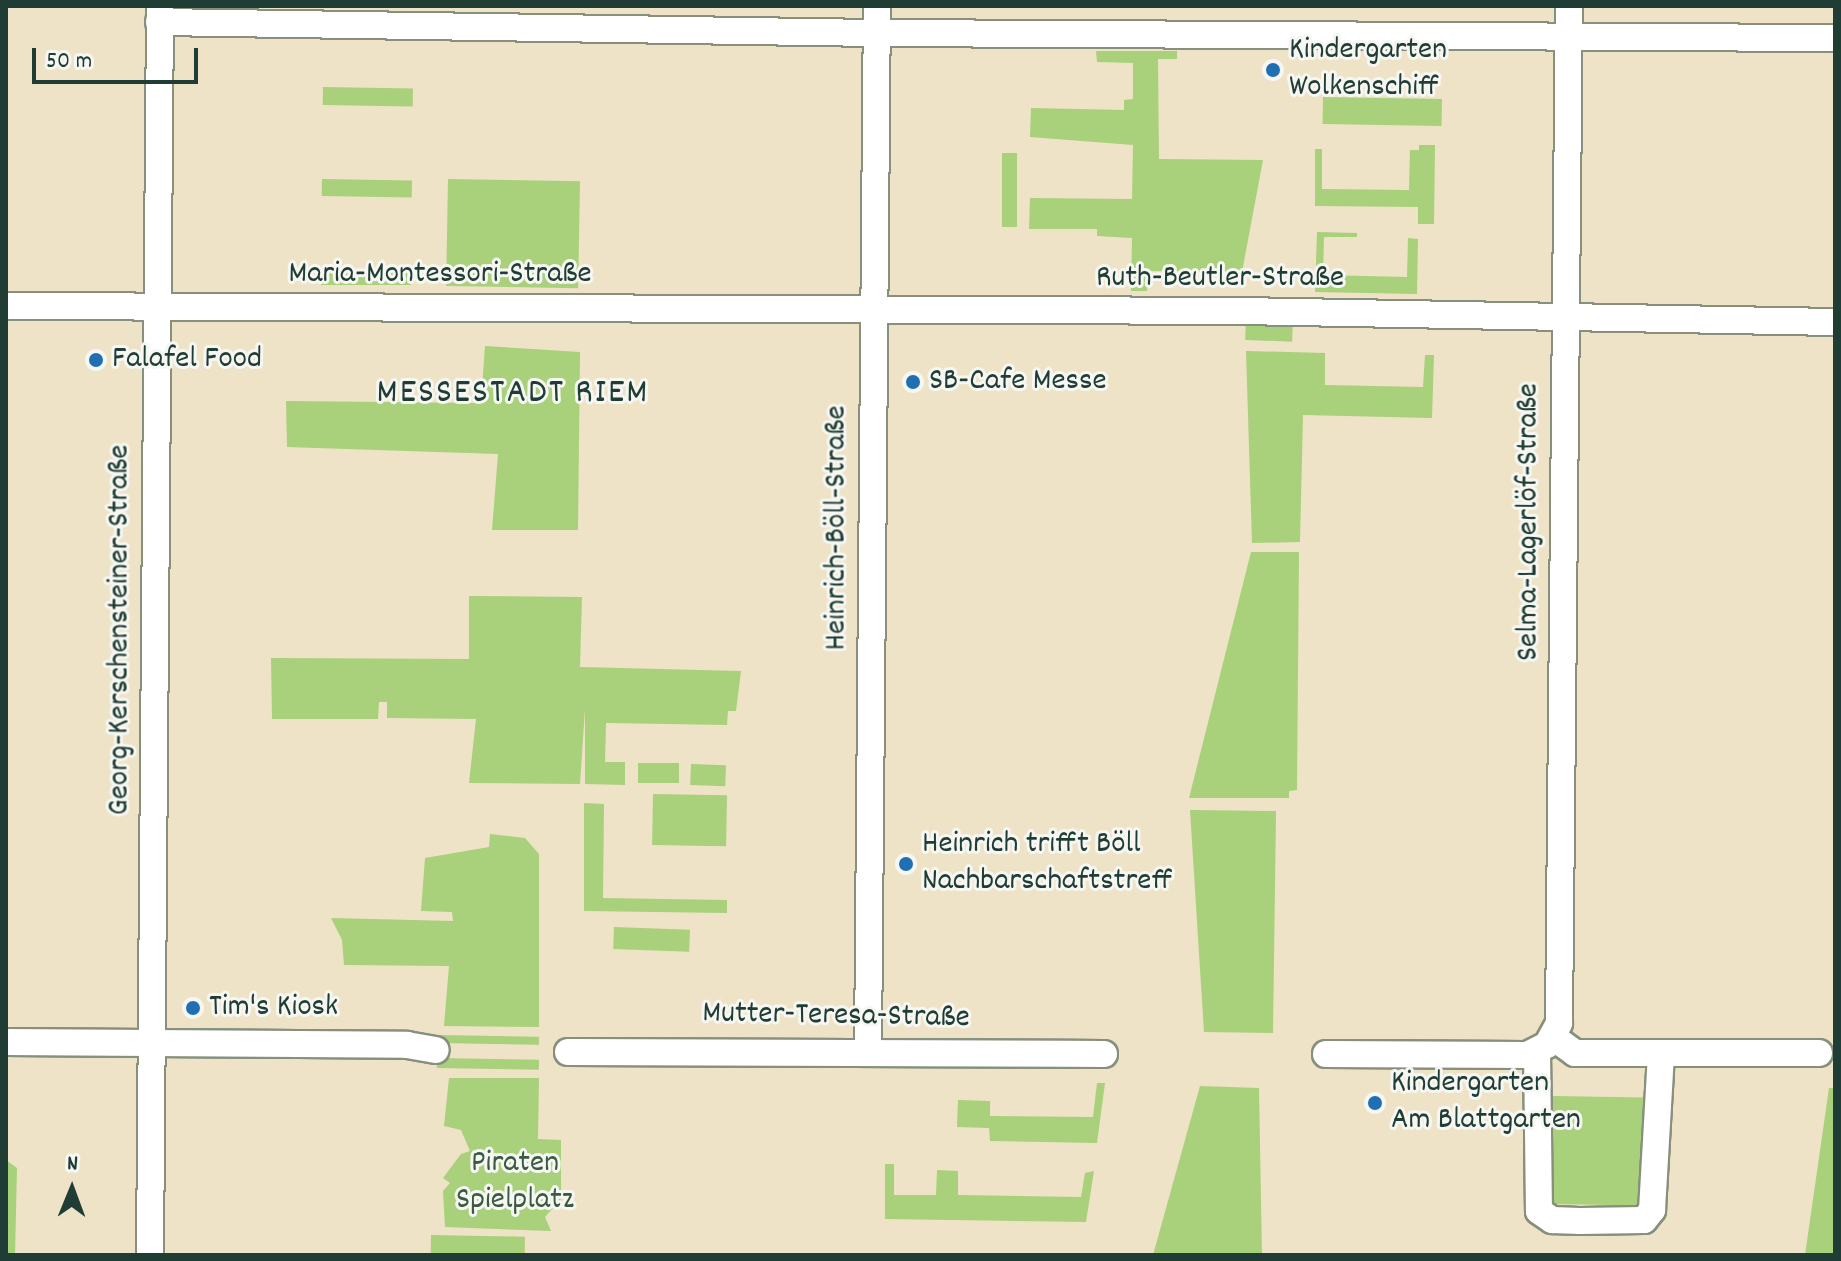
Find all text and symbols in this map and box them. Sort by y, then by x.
scale bar [36,32,202,82]
place label: Kindergarten Wolkenschiff [1289,33,1447,108]
text: 50 m [46,45,92,79]
marker: Kindergarten Wolkenschiff [1264,61,1282,79]
street label: Maria-Montessori-Straße [288,256,592,294]
street label: Ruth-Beutler-Straße [1096,260,1344,298]
place label: Falafel Food [112,341,262,379]
marker: Falafel Food [87,351,105,369]
place label: SB-Cafe Messe [929,363,1107,401]
district label: MESSESTADT RIEM [377,373,649,417]
marker: SB-Cafe Messe [904,373,922,391]
street label: Selma-Lagerlöf-Straße [1511,383,1549,661]
street label: Heinrich-Böll-Straße [819,406,857,650]
street label: Georg-Kerschensteiner-Straße [102,445,140,815]
place label: Heinrich trifft Böll Nachbarschaftstreff [922,827,1173,902]
marker: Heinrich trifft Böll Nachbarschaftstreff [897,855,915,873]
place label: Tim's Kiosk [209,989,338,1027]
street label: Mutter-Teresa-Straße [702,995,970,1039]
marker: Tim's Kiosk [184,999,202,1017]
place label: Kindergarten Am Blattgarten [1391,1066,1581,1141]
marker: Kindergarten Am Blattgarten [1366,1094,1384,1112]
park label: Piraten Spielplatz [456,1146,574,1221]
north arrow [32,1149,112,1229]
text: N [67,1149,78,1180]

